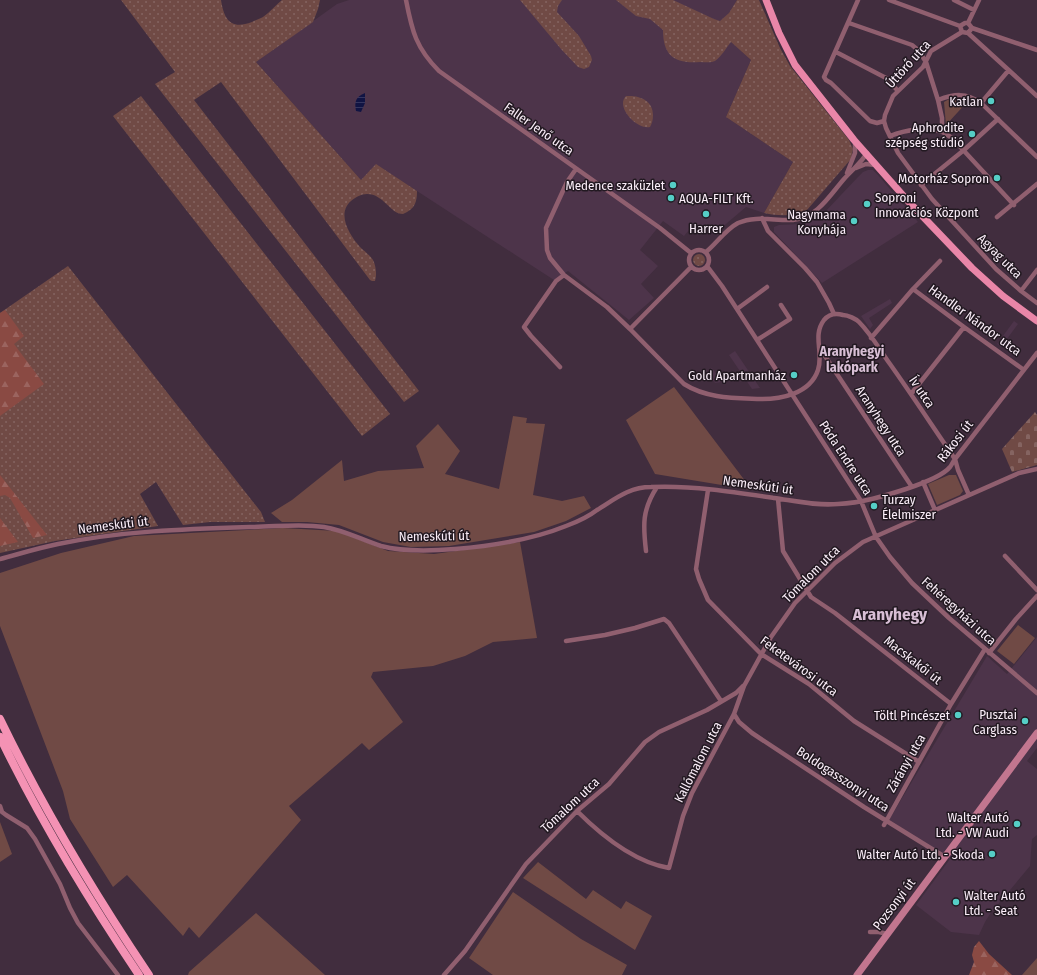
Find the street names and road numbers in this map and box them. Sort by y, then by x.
street label: Úttörő utca [883,37,933,91]
street label: Faller Jenő utca [501,100,577,158]
street label: Agyag utca [975,231,1025,281]
street label: Handler Nándor utca [926,281,1024,359]
street label: Ív utca [906,373,938,411]
street label: Aranyhegy utca [853,383,909,459]
street label: Rákosi út [934,416,976,465]
street label: Póda Endre utca [816,418,876,498]
street label: Nemeskúti út [722,473,795,497]
street label: Nemeskúti út [77,513,150,537]
street label: Nemeskúti út [399,528,470,544]
street label: Tómalom utca [779,542,843,606]
street label: Fehéregyházi utca [919,574,999,648]
street label: Feketevárosi utca [757,633,841,699]
street label: Macskakői út [881,633,945,688]
street label: Kallómalom utca [671,719,725,805]
street label: Zárányi utca [883,731,929,795]
street label: Boldogasszonyi utca [794,743,892,815]
street label: Tómalom utca [538,774,602,836]
street label: Pozsonyi út [870,875,919,933]

